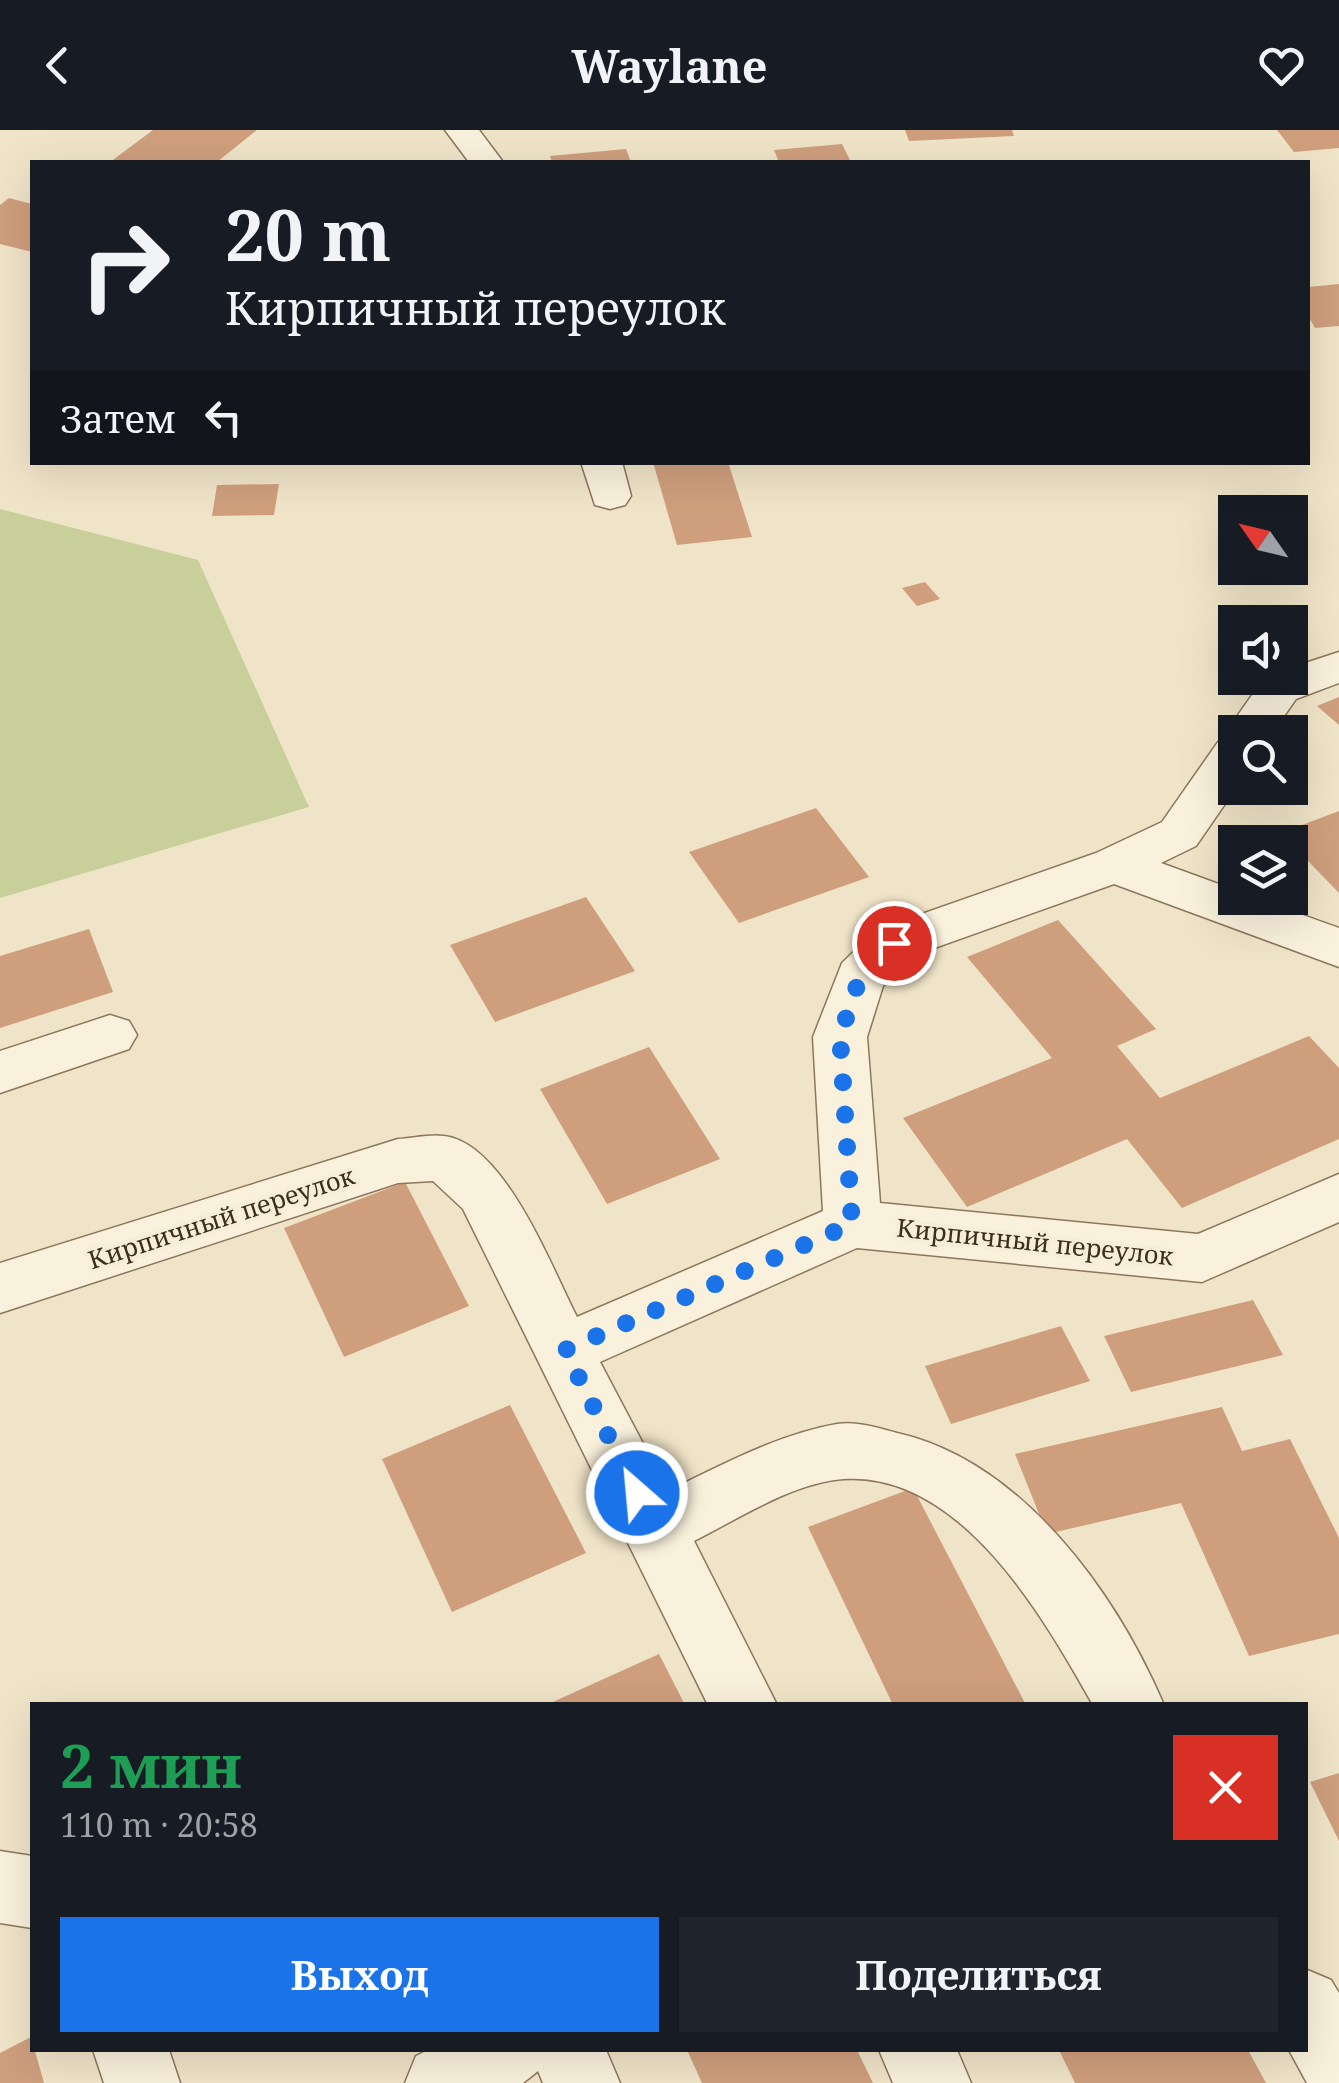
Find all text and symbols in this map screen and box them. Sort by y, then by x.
text: Waylane [572,35,767,96]
icon: back [30,38,85,93]
icon: heart [1254,38,1309,93]
text: 20 m [225,186,391,282]
icon: right [60,200,190,330]
text: Кирпичный переулок [225,277,726,338]
icon: left [196,390,251,445]
text: Затем [60,392,176,444]
north arrow [1218,495,1308,585]
map controls [1218,495,1308,915]
button: sound [1218,605,1308,695]
button: search [1218,715,1308,805]
button: layers [1218,825,1308,915]
pin [852,901,937,986]
icon: arrive [867,916,922,971]
street label: Кирпичный переулок [83,1158,359,1276]
street label: Кирпичный переулок [895,1210,1175,1272]
position arrow [585,1441,689,1545]
text: 2 мин [60,1724,242,1806]
button: close [1173,1735,1278,1840]
text: 110 m · 20:58 [60,1803,258,1846]
button: Выход [60,1917,659,2032]
button: Поделиться [679,1917,1278,2032]

